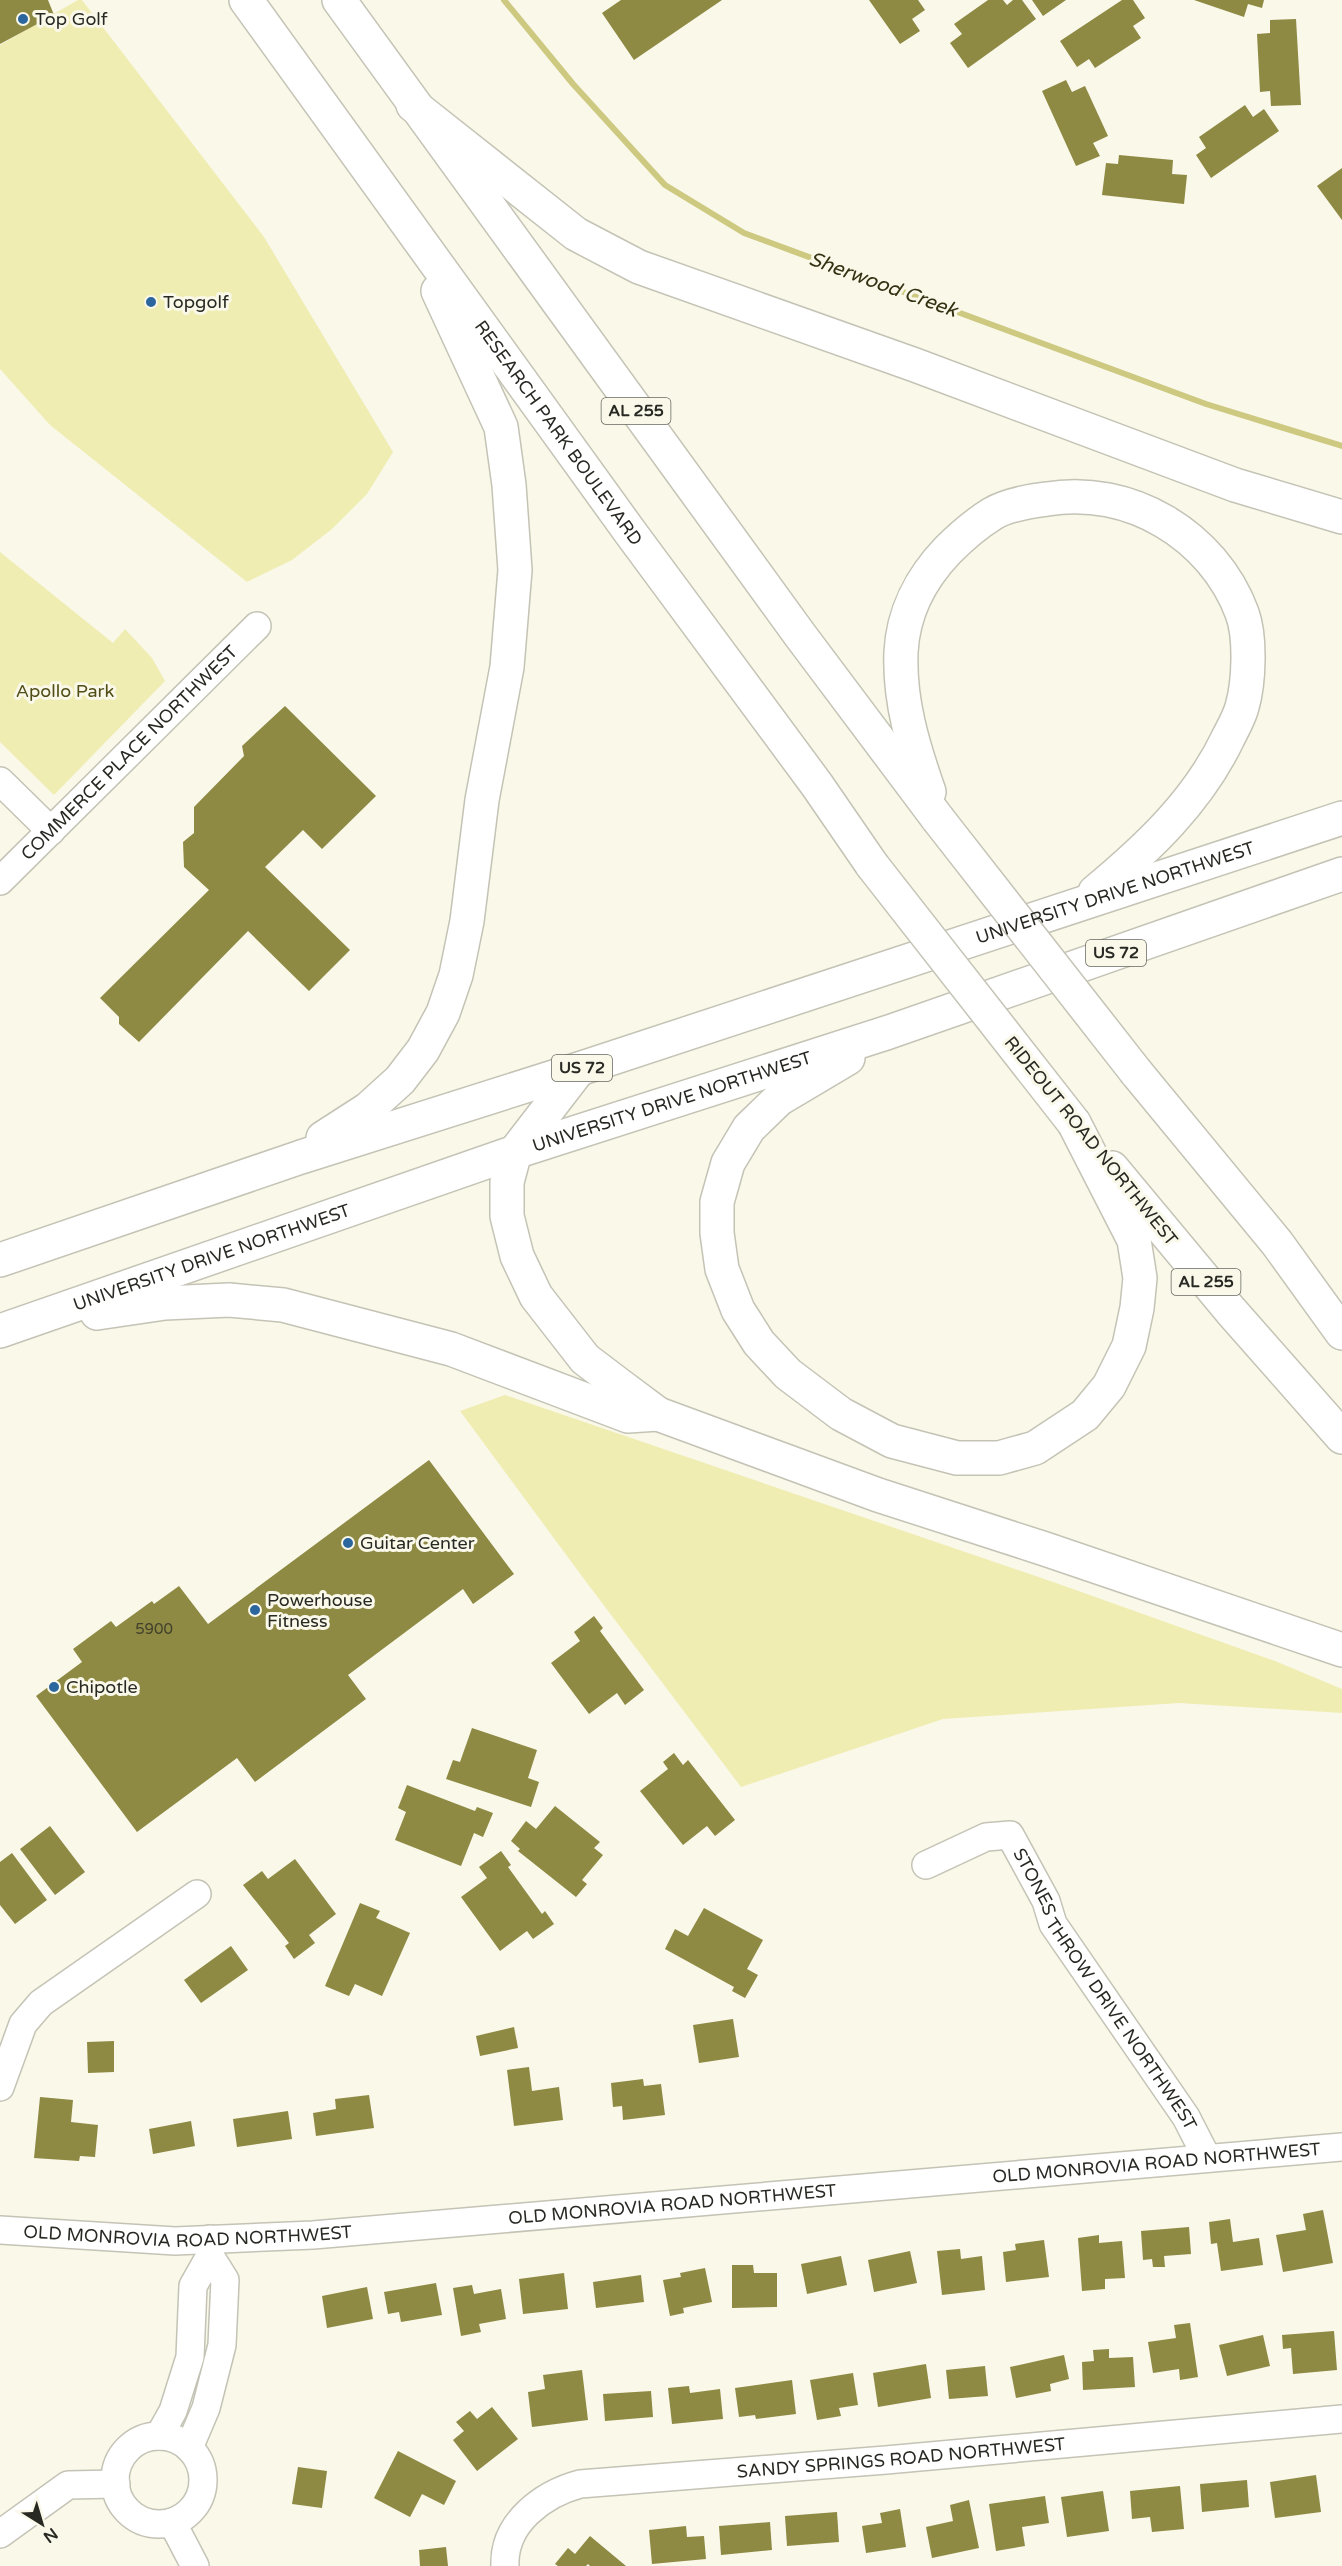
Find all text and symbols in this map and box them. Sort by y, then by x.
place label: Top Golf [35,8,108,30]
marker: Top Golf [16,12,30,26]
water label: Sherwood Creek [806,247,962,324]
place label: Topgolf [163,291,229,313]
marker: Topgolf [144,295,158,309]
street label: RESEARCH PARK BOULEVARD [470,316,647,550]
road number: AL 255 [602,398,670,424]
street label: COMMERCE PLACE NORTHWEST [16,641,242,865]
park label: Apollo Park [16,680,115,702]
street label: UNIVERSITY DRIVE NORTHWEST [973,837,1257,949]
road number: US 72 [1086,940,1146,966]
street label: RIDEOUT ROAD NORTHWEST [1000,1032,1182,1250]
street label: UNIVERSITY DRIVE NORTHWEST [530,1047,814,1157]
road number: US 72 [552,1055,612,1081]
street label: UNIVERSITY DRIVE NORTHWEST [70,1199,353,1316]
road number: AL 255 [1172,1269,1240,1295]
place label: Guitar Center [360,1532,475,1554]
marker: Guitar Center [341,1536,355,1550]
place label: Powerhouse Fitness [267,1589,373,1632]
marker: Powerhouse Fitness [248,1603,262,1617]
house number: 5900 [135,1620,173,1638]
place label: Chipotle [66,1676,138,1698]
marker: Chipotle [47,1680,61,1694]
street label: STONES THROW DRIVE NORTHWEST [1008,1844,1202,2134]
street label: OLD MONROVIA ROAD NORTHWEST [992,2138,1321,2188]
street label: OLD MONROVIA ROAD NORTHWEST [507,2179,837,2229]
street label: OLD MONROVIA ROAD NORTHWEST [23,2220,353,2252]
street label: SANDY SPRINGS ROAD NORTHWEST [736,2433,1066,2483]
north arrow [12,2494,72,2554]
text: N [39,2523,62,2547]

